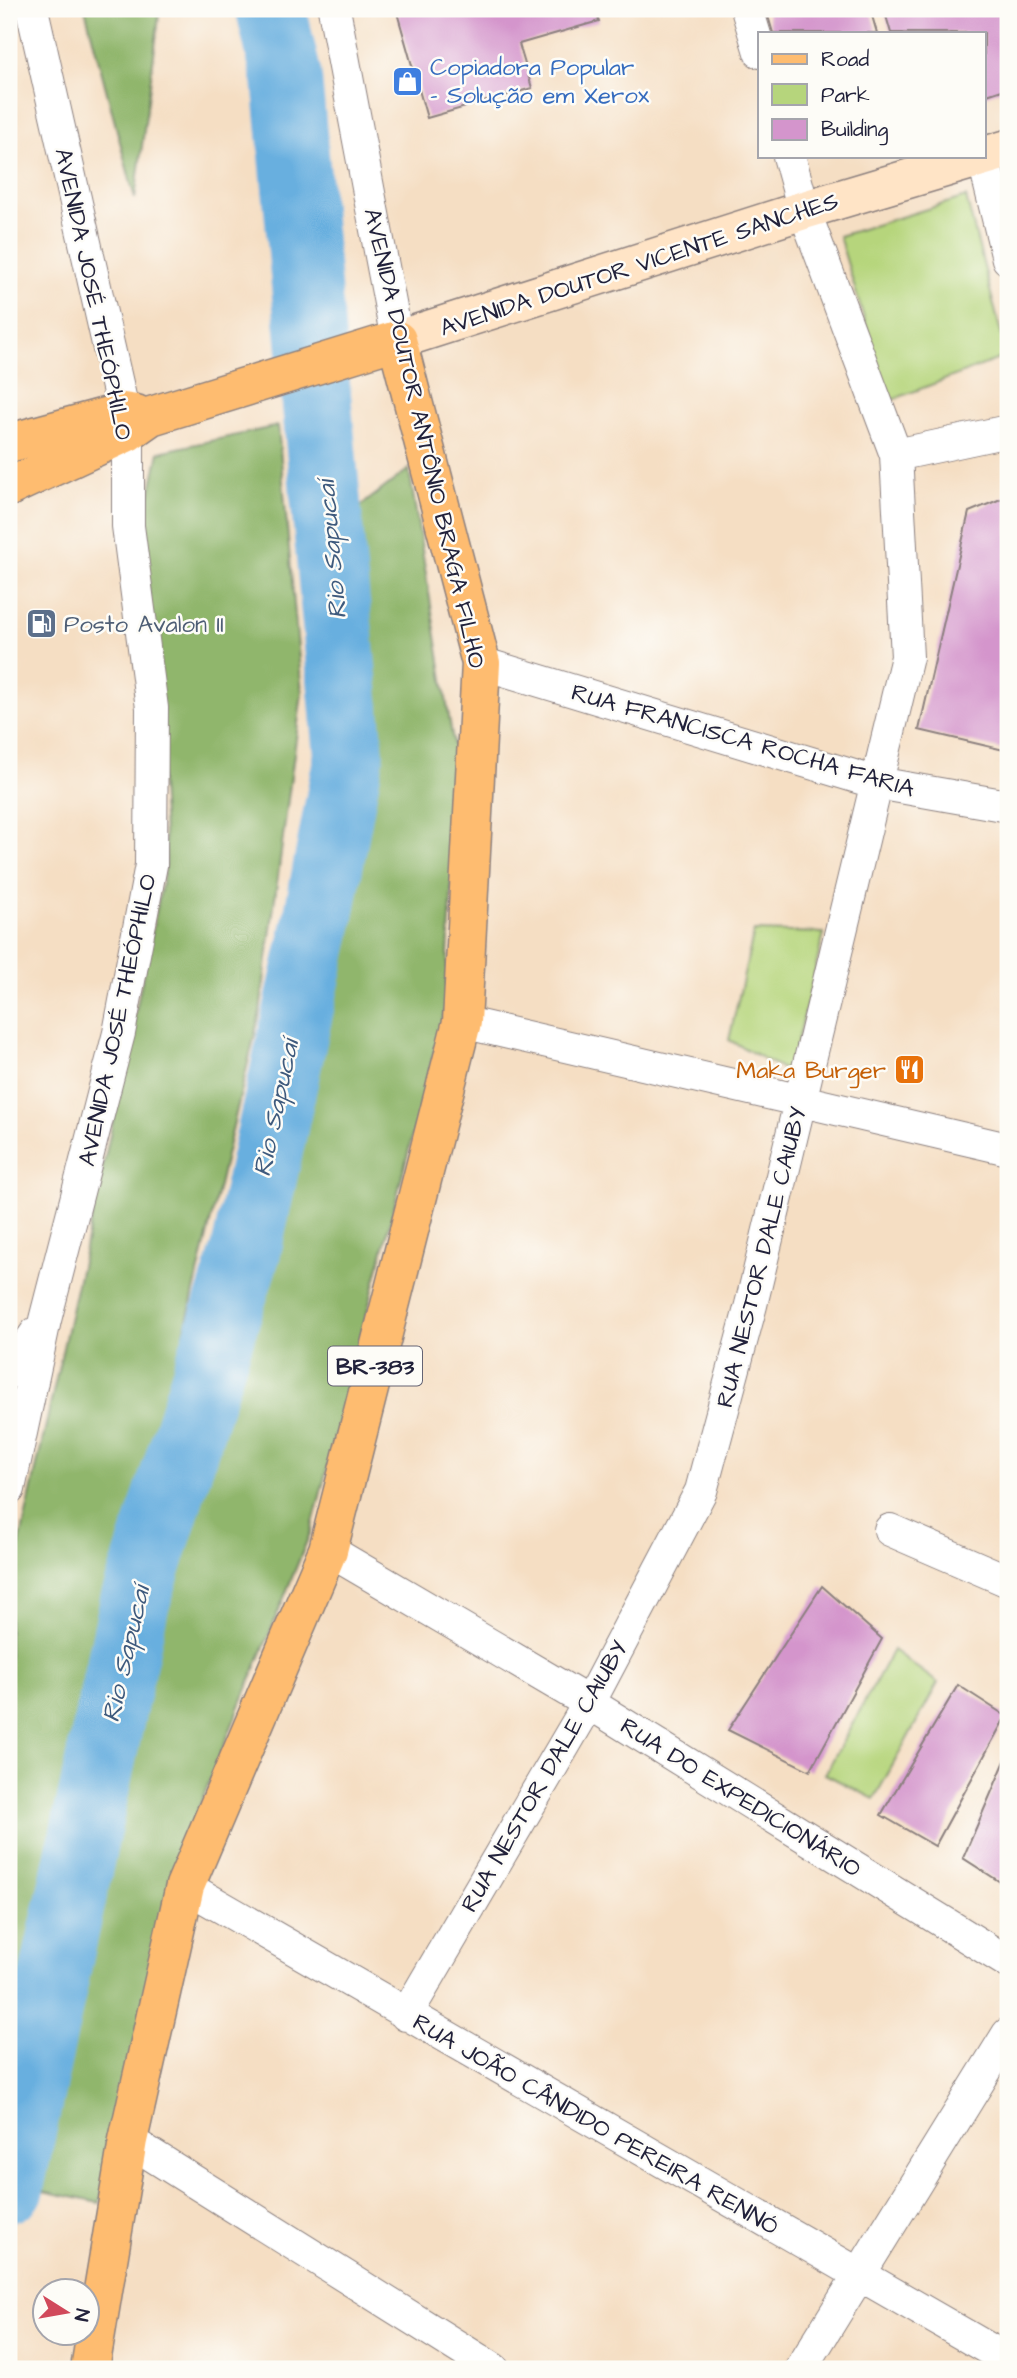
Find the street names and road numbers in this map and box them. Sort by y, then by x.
street label: AVENIDA JOSÉ THEÓPHILO [45,145,141,443]
street label: AVENIDA DOUTOR VICENTE SANCHES [436,184,843,346]
street label: AVENIDA DOUTOR ANTÔNIO BRAGA FILHO [354,205,494,672]
street label: RUA FRANCISCA ROCHA FARIA [567,676,918,806]
street label: AVENIDA JOSÉ THEÓPHILO [70,871,166,1169]
street label: RUA NESTOR DALE CAIUBY [708,1103,816,1411]
road number: BR-383 [328,1346,422,1386]
street label: RUA NESTOR DALE CAIUBY [453,1634,637,1919]
street label: RUA DO EXPEDICIONÁRIO [614,1710,867,1886]
street label: RUA JOÃO CÂNDIDO PEREIRA RENNÓ [406,2006,785,2244]

